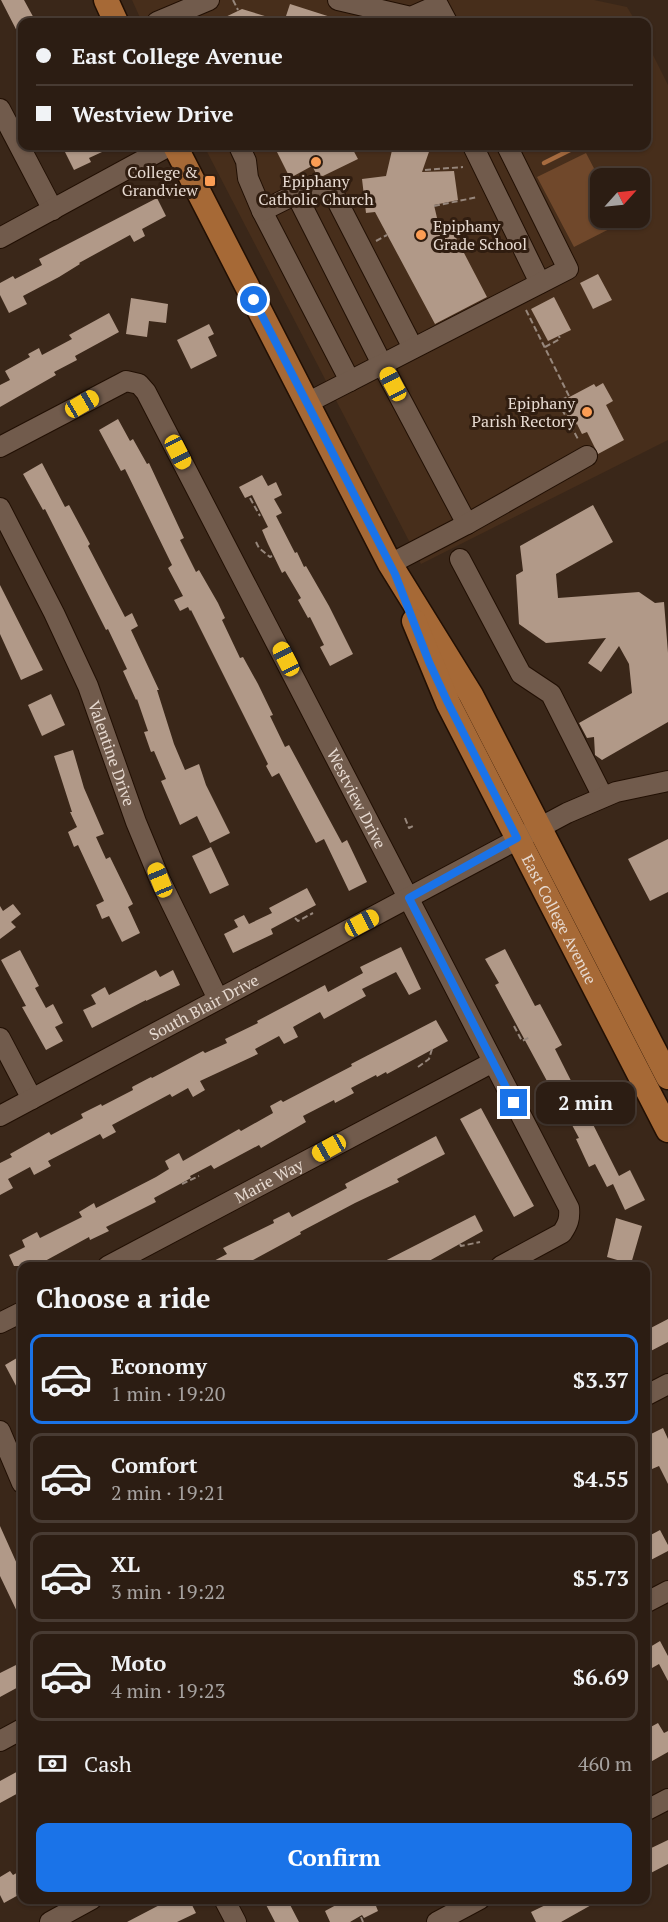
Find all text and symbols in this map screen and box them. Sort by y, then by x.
text: East College Avenue [72,41,283,70]
text: Westview Drive [72,99,234,128]
marker: Epiphany Catholic Church [309,155,323,169]
place label: College & Grandview [122,161,198,201]
north arrow [590,168,650,228]
map controls [590,168,650,228]
place label: Epiphany Catholic Church [258,170,374,210]
marker: College & Grandview [203,174,217,188]
place label: Epiphany Grade School [433,215,527,255]
marker: Epiphany Grade School [414,228,428,242]
route start [240,286,267,313]
car [377,364,409,404]
car [62,387,102,421]
place label: Epiphany Parish Rectory [472,392,576,432]
marker: Epiphany Parish Rectory [580,405,594,419]
car [162,432,194,472]
car [270,639,302,679]
street label: Valentine Drive [83,698,141,809]
street label: Westview Drive [322,745,392,852]
street label: East College Avenue [517,851,602,988]
car [145,860,175,900]
car [342,907,382,939]
street label: South Blair Drive [145,969,263,1046]
callout: 2 min [535,1082,634,1124]
route end [500,1089,527,1116]
text: 2 min [558,1089,613,1116]
car [309,1131,349,1165]
street label: Marie Way [231,1153,308,1208]
text: Choose a ride [36,1280,211,1316]
text: Economy [111,1351,207,1380]
icon: car [39,1352,93,1406]
text: $3.37 [573,1365,629,1394]
text: 1 min · 19:20 [111,1380,225,1407]
text: Comfort [111,1450,197,1479]
icon: car [39,1451,93,1505]
text: $4.55 [573,1464,629,1493]
text: 2 min · 19:21 [111,1479,225,1506]
text: XL [111,1549,140,1578]
icon: car [39,1550,93,1604]
text: $5.73 [573,1563,629,1592]
text: 3 min · 19:22 [111,1578,225,1605]
text: Moto [111,1648,166,1677]
icon: car [39,1649,93,1703]
text: $6.69 [573,1662,629,1691]
text: 4 min · 19:23 [111,1677,225,1704]
icon: cash [36,1747,69,1780]
text: Cash [84,1749,132,1778]
text: 460 m [578,1750,632,1777]
button: Confirm [36,1823,632,1892]

